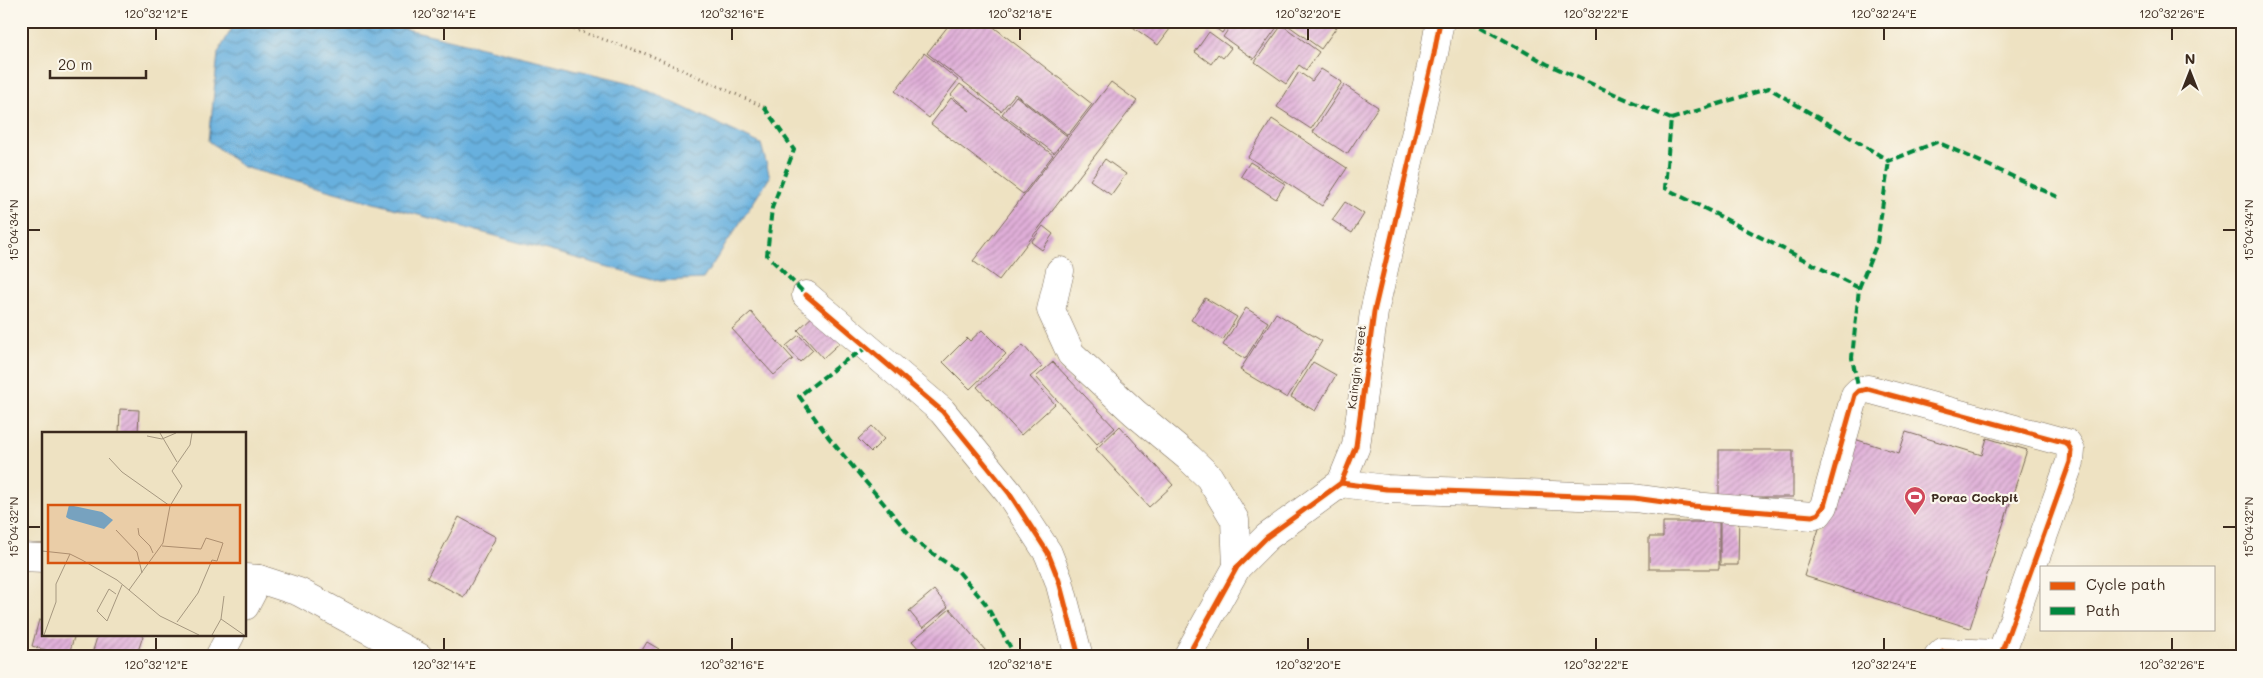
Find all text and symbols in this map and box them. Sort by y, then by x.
text: 120°32'12"E [124,5,188,21]
text: 120°32'14"E [412,5,476,21]
text: 120°32'16"E [700,5,764,21]
text: 120°32'18"E [988,5,1052,21]
text: 120°32'20"E [1275,5,1341,21]
text: 120°32'22"E [1564,5,1629,21]
text: 120°32'24"E [1851,5,1917,21]
text: 120°32'26"E [2139,5,2205,21]
scale bar [50,48,146,80]
north arrow [2166,48,2216,98]
text: N [2185,49,2195,68]
text: 20 m [58,54,92,74]
text: 15°04'34"N [5,199,21,261]
text: 15°04'34"N [2240,199,2256,261]
street label: Kaingin Street [1343,324,1369,410]
inset map [42,432,246,636]
sports icon: Porac Cockpit [1903,485,1927,516]
place label: Porac Cockpit [1931,489,2018,505]
text: 15°04'32"N [5,497,21,557]
text: 15°04'32"N [2240,497,2256,557]
legend [2040,566,2216,630]
text: Cycle path [2086,574,2165,594]
text: Path [2086,600,2120,620]
text: 120°32'12"E [124,656,188,672]
text: 120°32'14"E [412,656,476,672]
text: 120°32'16"E [700,656,764,672]
text: 120°32'18"E [988,656,1052,672]
text: 120°32'20"E [1275,656,1341,672]
text: 120°32'22"E [1564,656,1629,672]
text: 120°32'24"E [1851,656,1917,672]
text: 120°32'26"E [2139,656,2205,672]

